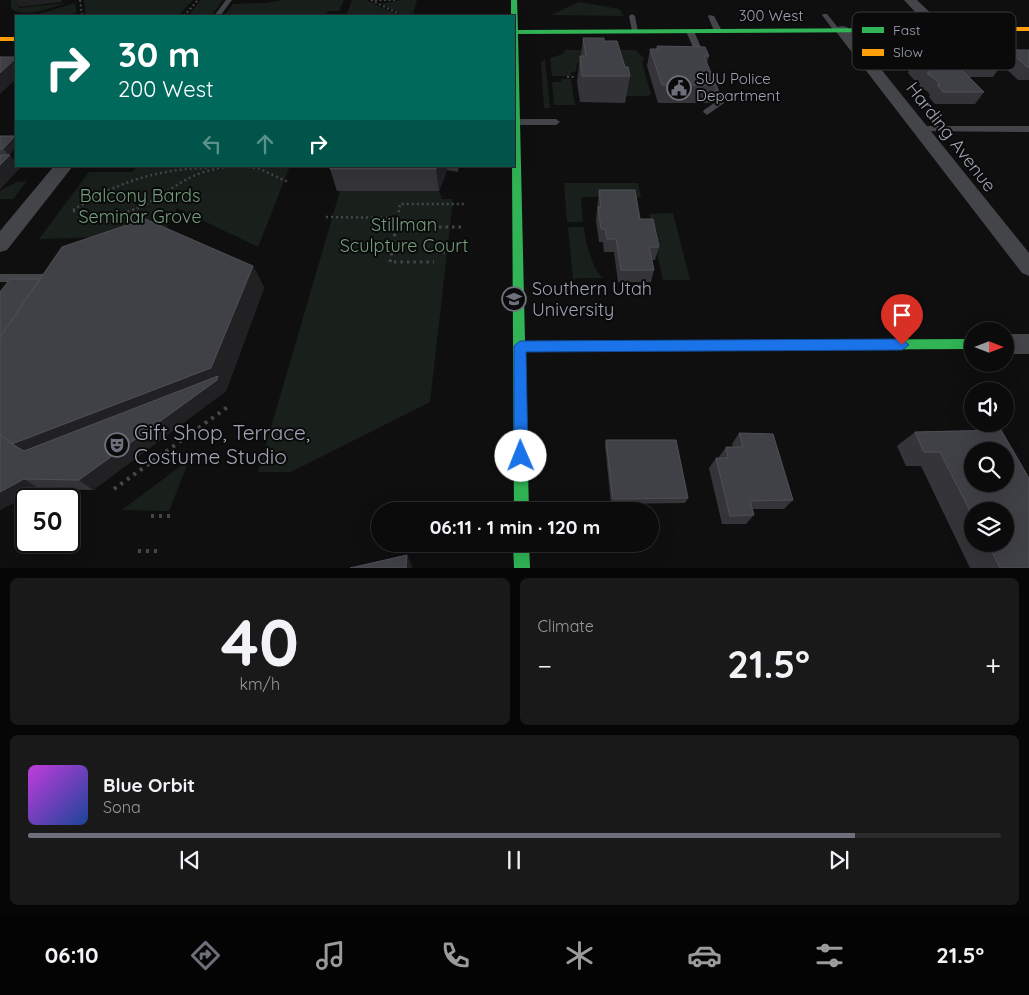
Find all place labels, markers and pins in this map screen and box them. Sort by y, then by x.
place label: SUU Police Department [696,69,780,105]
public building icon: SUU Police Department [666,75,692,101]
place label: Southern Utah University [532,277,652,321]
school or university icon: Southern Utah University [501,286,527,312]
pin [881,294,923,345]
place label: Gift Shop, Terrace, Costume Studio [134,419,310,469]
theatre icon: Gift Shop, Terrace, Costume Studio [104,432,130,458]

